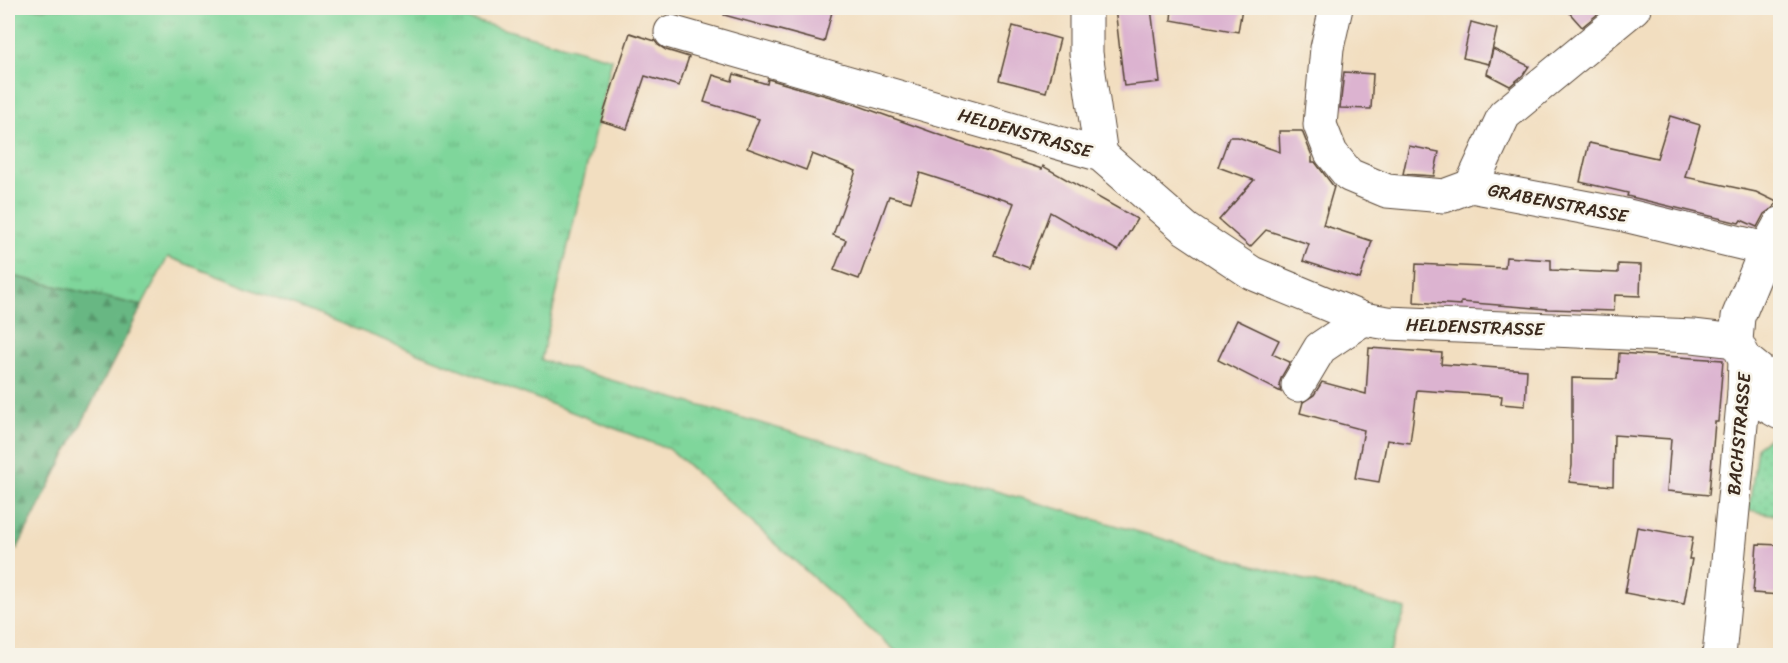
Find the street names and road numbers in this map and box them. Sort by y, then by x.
street label: HELDENSTRASSE [954,99,1097,168]
street label: GRABENSTRASSE [1485,174,1632,232]
street label: HELDENSTRASSE [1405,309,1546,345]
street label: BACHSTRASSE [1718,370,1760,497]

